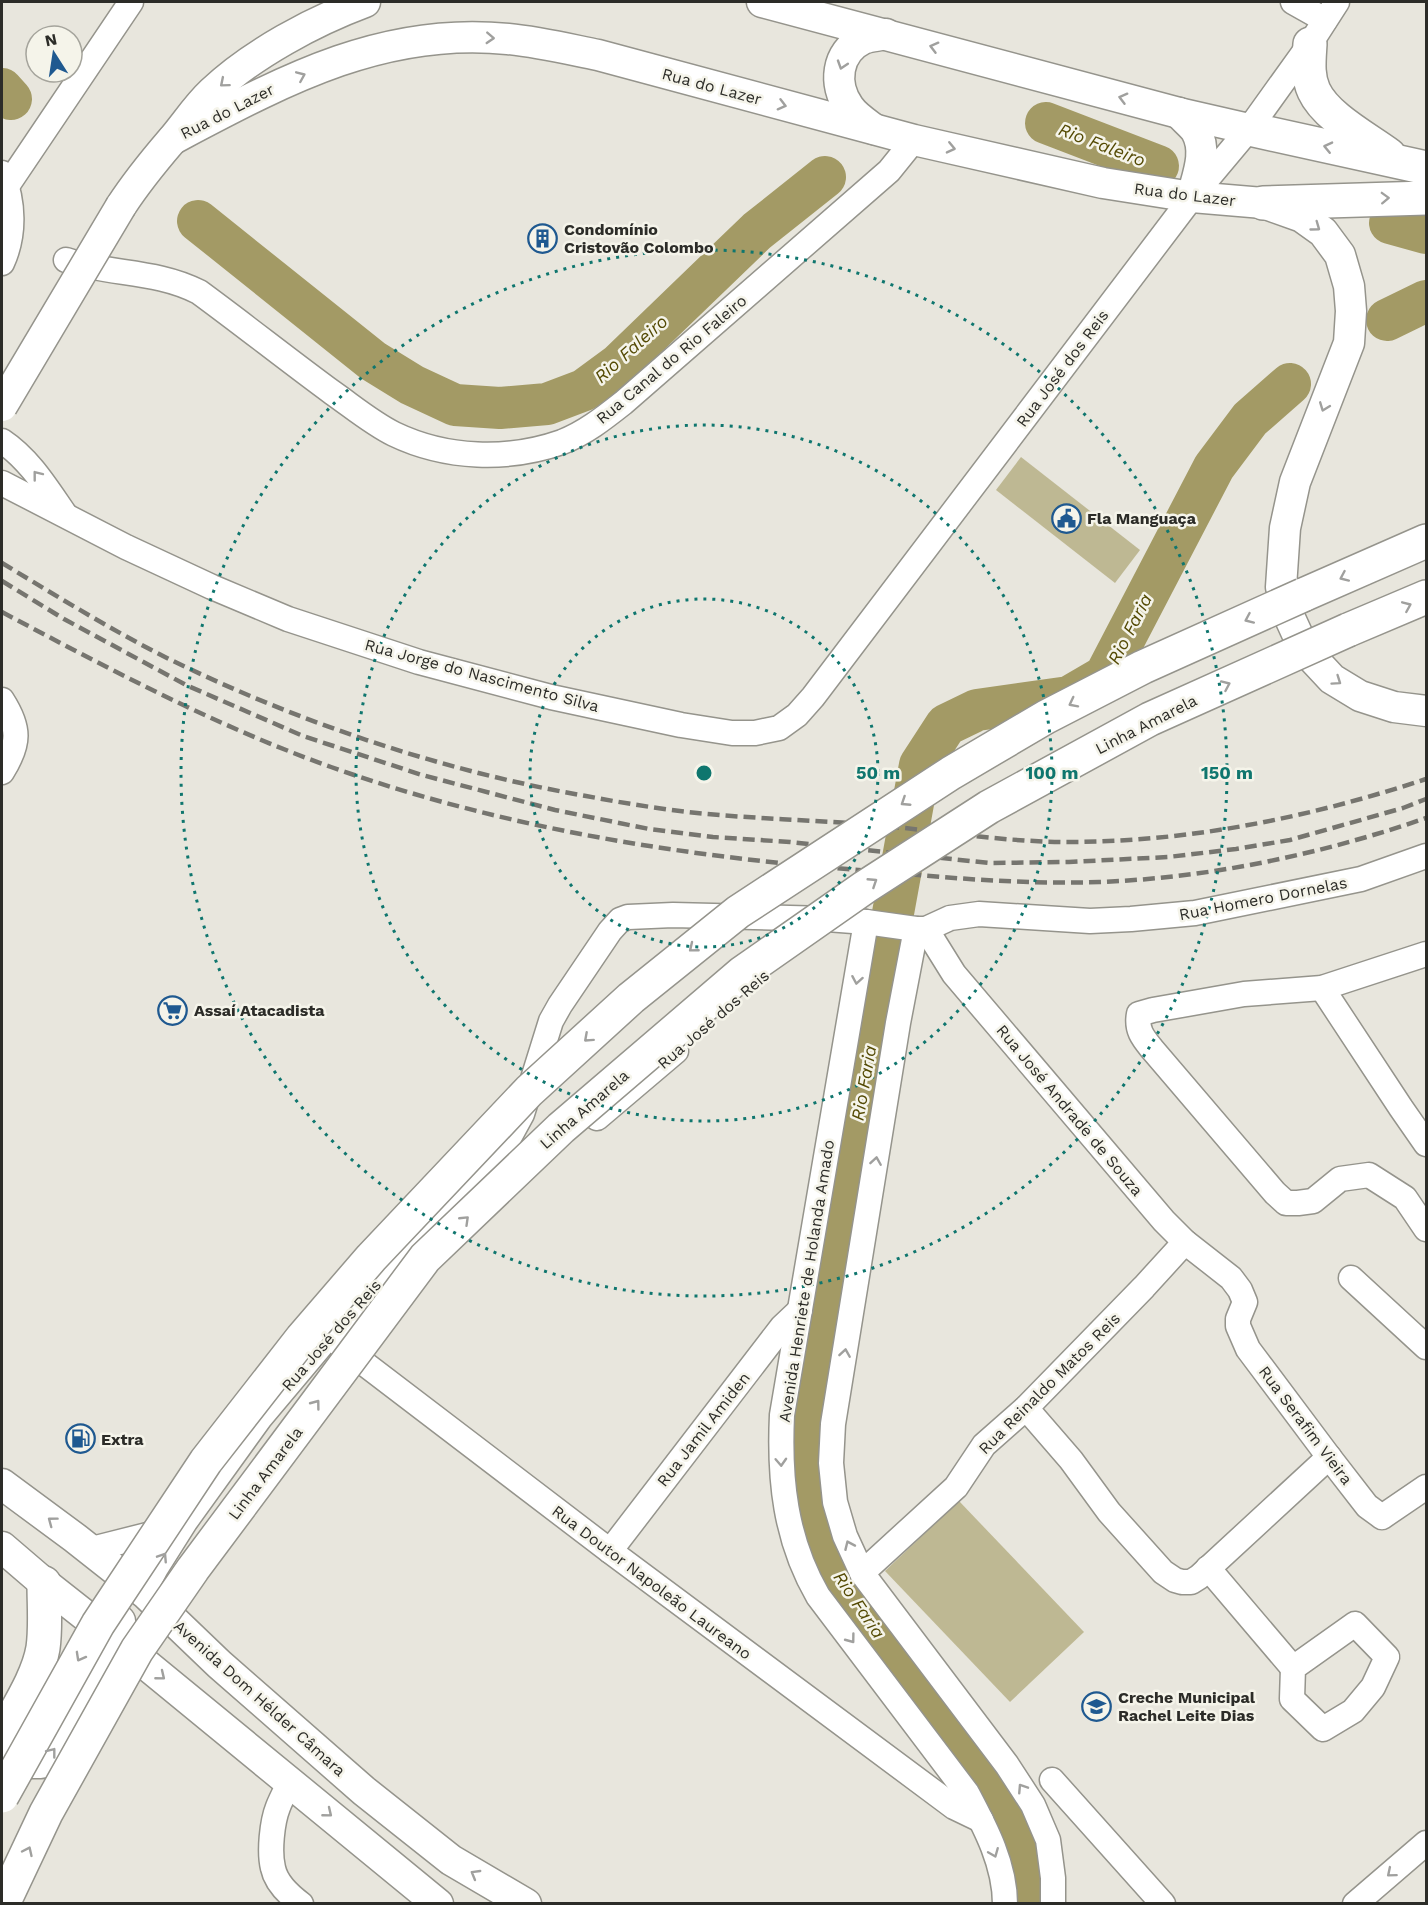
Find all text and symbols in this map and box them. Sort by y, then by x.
north arrow [24,24,84,84]
text: N [43,29,59,50]
one-way arrow [485,31,494,44]
one-way arrow [929,42,940,54]
one-way arrow [837,59,849,70]
street label: Rua do Lazer [660,64,764,109]
one-way arrow [294,71,305,83]
one-way arrow [220,75,231,86]
street label: Rua do Lazer [177,80,278,143]
one-way arrow [1118,93,1128,105]
one-way arrow [777,97,787,110]
water label: Rio Faleiro [1056,118,1148,171]
one-way arrow [946,141,956,154]
one-way arrow [1324,141,1334,154]
street label: Rua do Lazer [1133,179,1237,210]
one-way arrow [1380,192,1389,205]
place label: Condomínio Cristovão Colombo [564,220,714,257]
one-way arrow [1309,220,1320,231]
building icon: Condomínio Cristovão Colombo [527,222,559,254]
street label: Rua Canal do Rio Faleiro [592,291,750,428]
street label: Rua José dos Reis [1012,306,1113,431]
water label: Rio Faleiro [590,310,672,387]
one-way arrow [1319,401,1332,411]
one-way arrow [33,471,44,482]
public building icon: Fla Manguaça [1050,502,1082,534]
place label: Fla Manguaça [1087,509,1197,528]
one-way arrow [1340,569,1351,581]
water label: Rio Faria [1103,590,1156,667]
one-way arrow [1400,601,1411,613]
one-way arrow [1245,612,1256,624]
street label: Rua Jorge do Nascimento Silva [363,635,601,716]
one-way arrow [1331,674,1342,685]
one-way arrow [1219,680,1230,692]
street label: Linha Amarela [1092,691,1200,758]
one-way arrow [1069,696,1080,707]
text: 50 m [856,762,900,783]
text: 100 m [1025,762,1079,783]
text: 150 m [1201,762,1253,783]
centre of rings [694,763,714,783]
one-way arrow [901,795,912,806]
street label: Rua Homero Dornelas [1177,873,1349,924]
one-way arrow [866,878,877,889]
one-way arrow [689,941,700,952]
street label: Rua José dos Reis [654,966,773,1073]
one-way arrow [851,975,863,984]
supermarket icon: Assaí Atacadista [157,994,189,1026]
place label: Assaí Atacadista [194,1001,325,1020]
street label: Rua José Andrade de Souza [992,1021,1147,1200]
one-way arrow [584,1031,595,1042]
water label: Rio Faria [847,1044,880,1122]
street label: Linha Amarela [536,1066,633,1153]
street label: Avenida Henriete de Holanda Amado [775,1139,838,1424]
one-way arrow [869,1156,882,1166]
one-way arrow [457,1217,468,1228]
street label: Rua José dos Reis [278,1276,385,1395]
street label: Rua Reinaldo Matos Reis [975,1309,1124,1458]
one-way arrow [838,1348,851,1358]
street label: Rua Serafim Vieira [1255,1362,1356,1488]
street label: Rua Jamil Amiden [653,1368,754,1490]
one-way arrow [309,1400,320,1411]
fuel station icon: Extra [64,1423,96,1455]
street label: Linha Amarela [224,1423,307,1524]
place label: Extra [101,1430,144,1449]
one-way arrow [774,1458,787,1467]
street label: Rua Doutor Napoleão Laureano [548,1501,755,1664]
one-way arrow [48,1518,59,1529]
one-way arrow [844,1540,856,1551]
one-way arrow [155,1553,167,1563]
water label: Rio Faria [829,1567,889,1642]
street label: Avenida Dom Hélder Câmara [170,1616,349,1780]
one-way arrow [844,1633,855,1644]
one-way arrow [75,1650,87,1661]
one-way arrow [154,1669,165,1680]
place label: Creche Municipal Rachel Leite Dias [1118,1688,1256,1725]
school or university icon: Creche Municipal Rachel Leite Dias [1081,1690,1113,1722]
one-way arrow [45,1748,56,1759]
one-way arrow [1019,1784,1030,1795]
one-way arrow [321,1806,332,1817]
one-way arrow [21,1846,33,1857]
one-way arrow [987,1846,999,1857]
one-way arrow [1387,1866,1398,1877]
one-way arrow [471,1870,481,1881]

